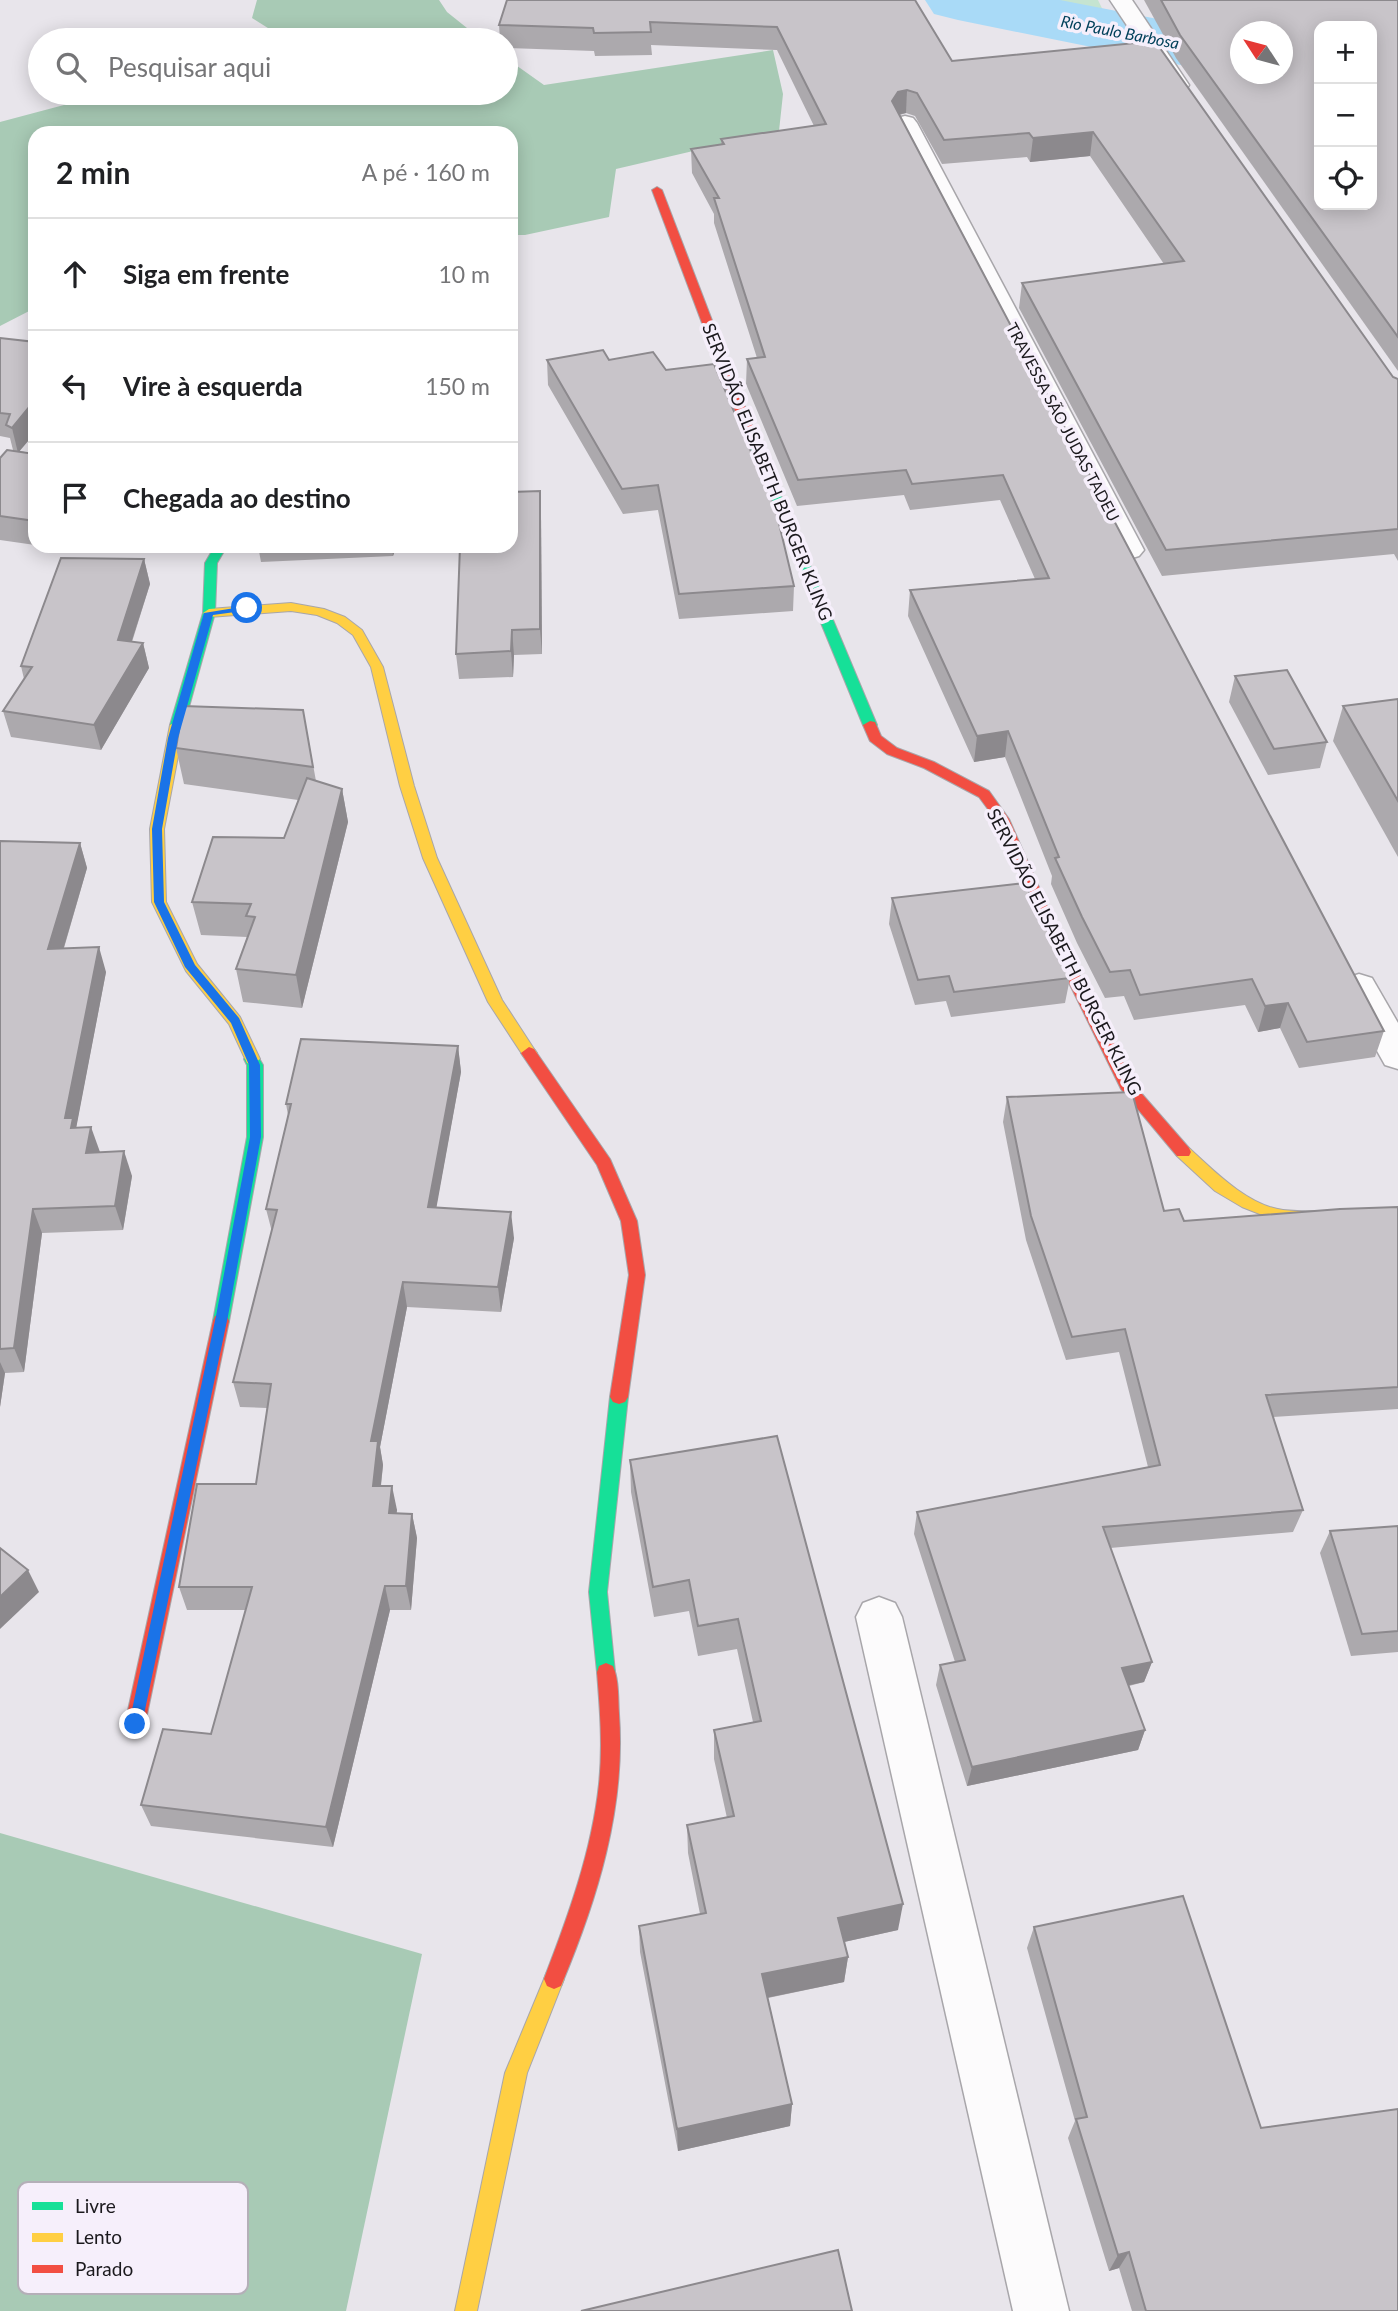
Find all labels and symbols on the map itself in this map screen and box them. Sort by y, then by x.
water label: Rio Paulo Barbosa [1059,11,1181,52]
north arrow [1230,21,1293,84]
street label: TRAVESSA SÃO JUDAS TADEU [1003,319,1124,524]
street label: SERVIDÃO ELISABETH BURGER KLING [698,320,838,623]
route start [231,592,262,623]
street label: SERVIDÃO ELISABETH BURGER KLING [983,805,1147,1098]
route end [119,1708,150,1739]
legend [18,2182,248,2294]
text: Livre [75,2194,116,2217]
text: Lento [75,2225,122,2248]
text: Parado [75,2257,133,2280]

